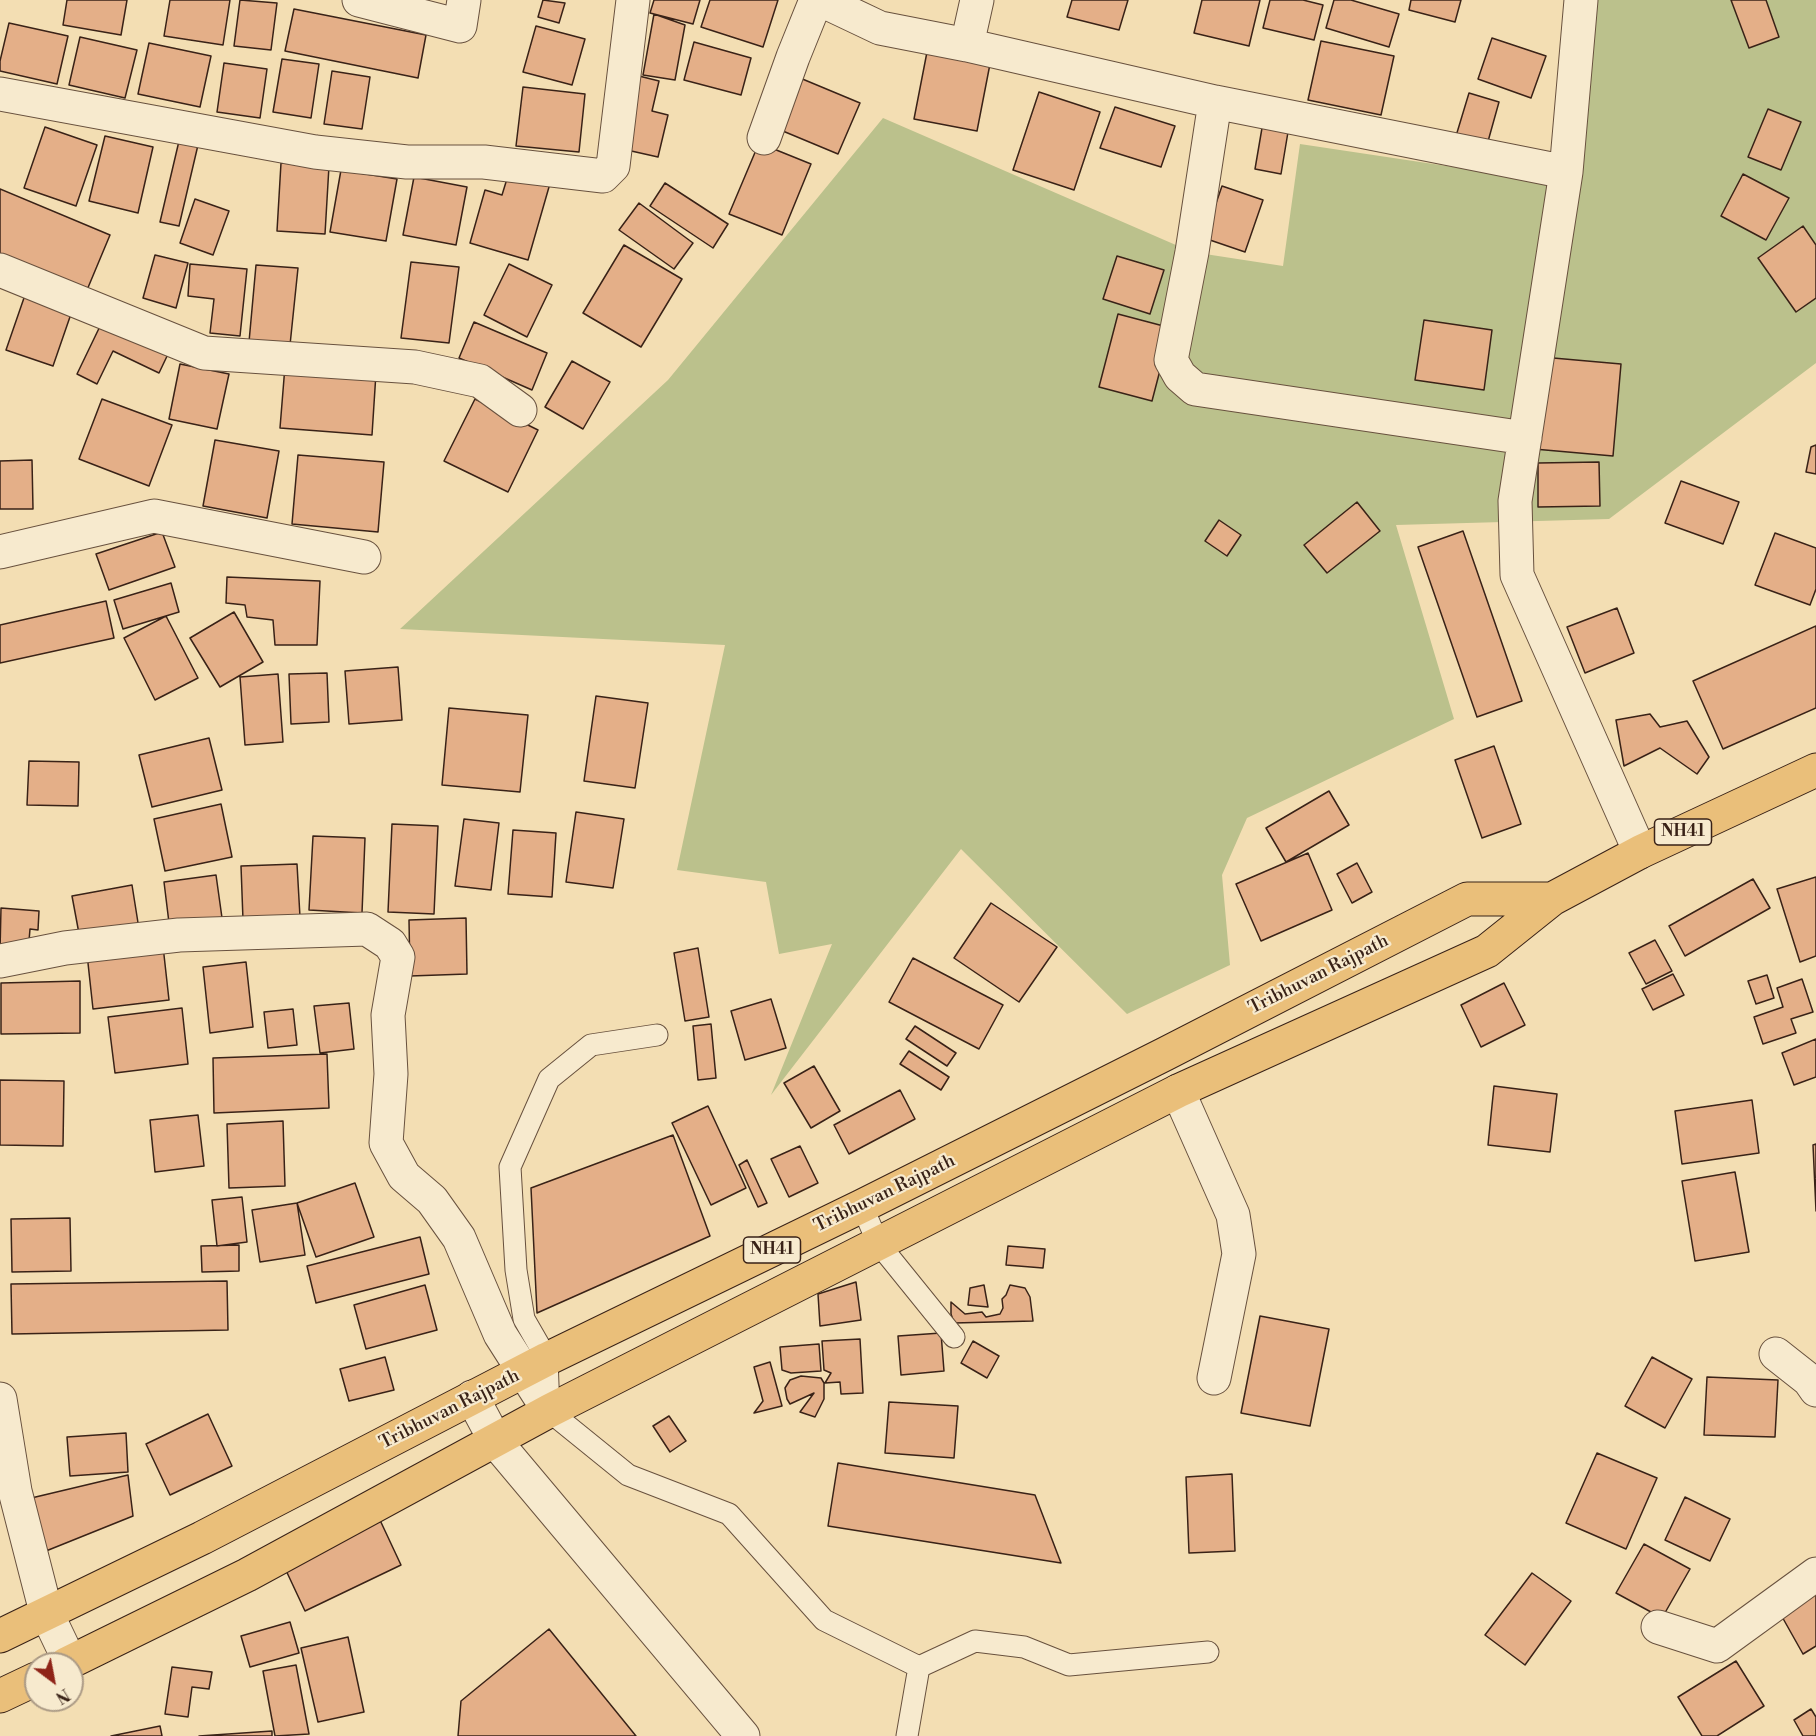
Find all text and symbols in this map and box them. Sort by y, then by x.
road number: NH41 [1654,819,1712,845]
street label: Tribhuvan Rajpath [1245,930,1393,1020]
street label: Tribhuvan Rajpath [811,1150,959,1238]
road number: NH41 [744,1237,800,1263]
street label: Tribhuvan Rajpath [376,1365,524,1455]
north arrow [24,1652,84,1712]
text: N [52,1684,73,1707]

